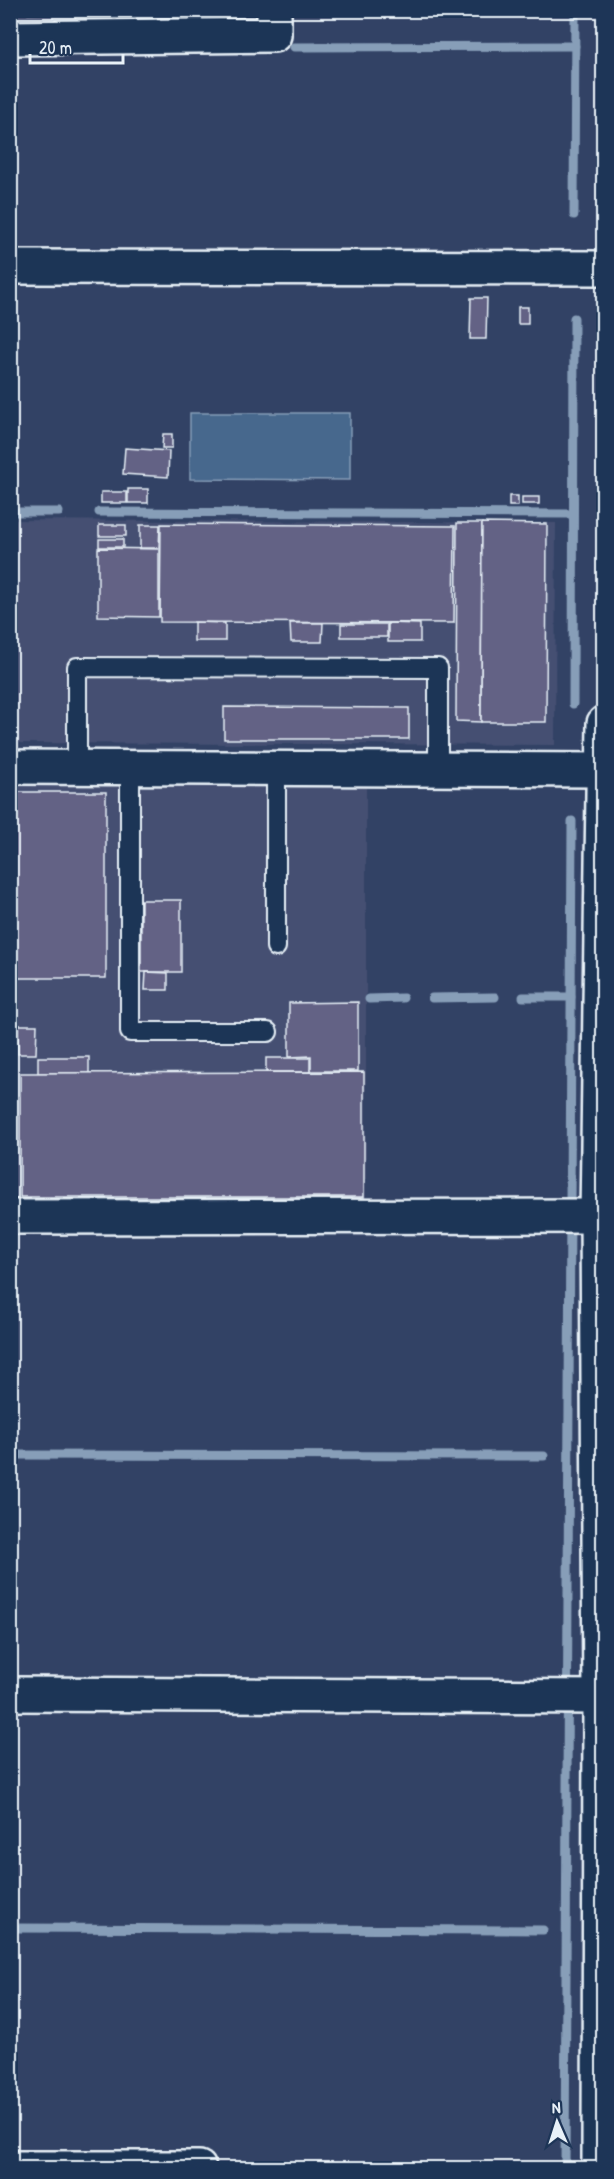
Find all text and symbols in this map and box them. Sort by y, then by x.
scale bar [30,27,123,65]
text: 20 m [39,35,72,60]
north arrow [527,2092,587,2152]
text: N [551,2096,562,2118]

